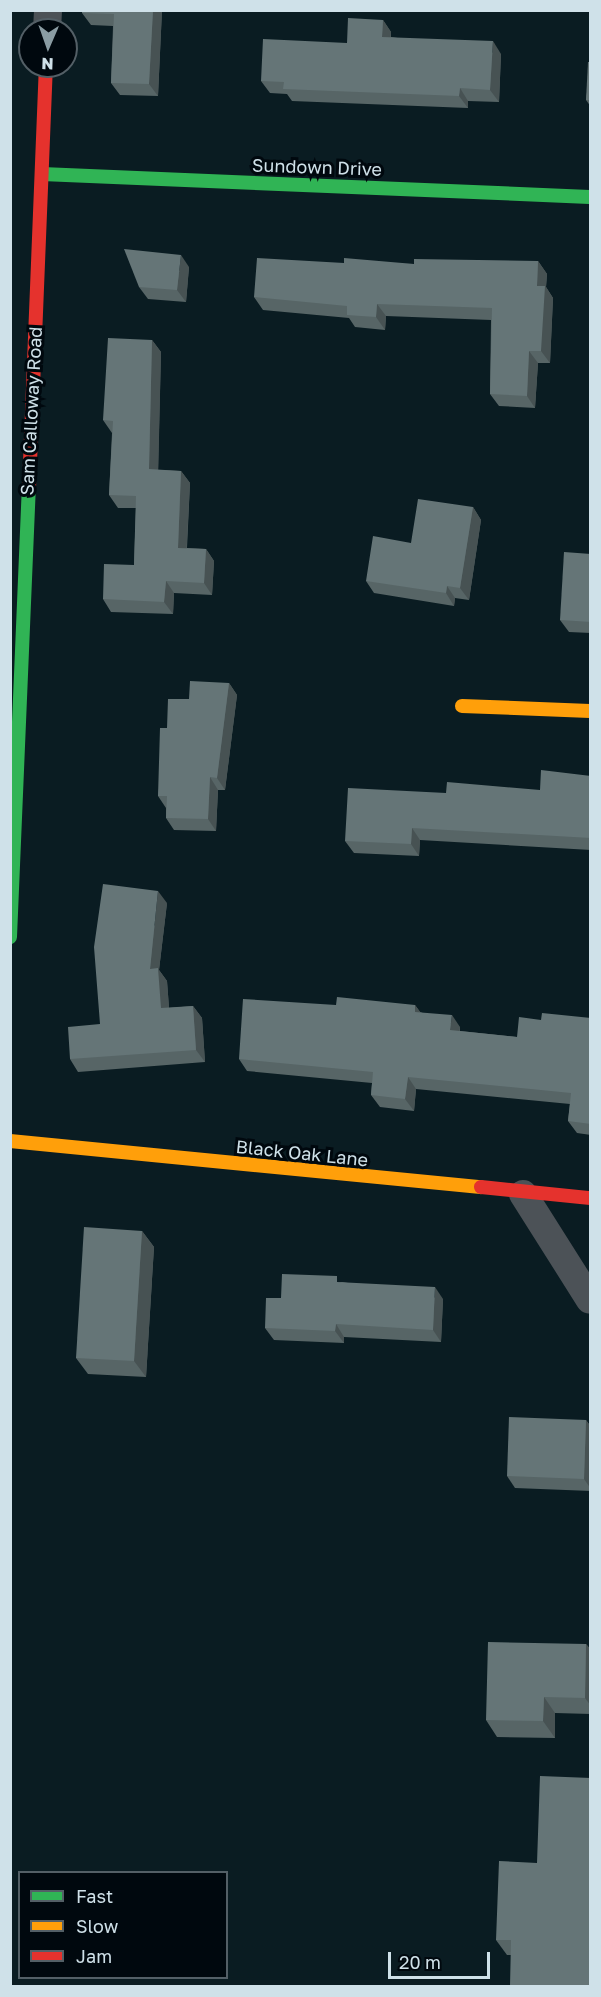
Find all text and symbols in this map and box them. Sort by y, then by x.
north arrow [18,18,78,78]
text: N [41,54,54,74]
street label: Sundown Drive [252,154,382,180]
street label: Sam Calloway Road [16,326,46,496]
street label: Black Oak Lane [235,1135,369,1171]
legend [18,1871,228,1979]
text: Fast [76,1885,113,1907]
text: Slow [76,1915,118,1937]
scale bar [391,1940,493,1978]
text: Jam [76,1945,112,1967]
text: 20 m [399,1951,441,1973]

